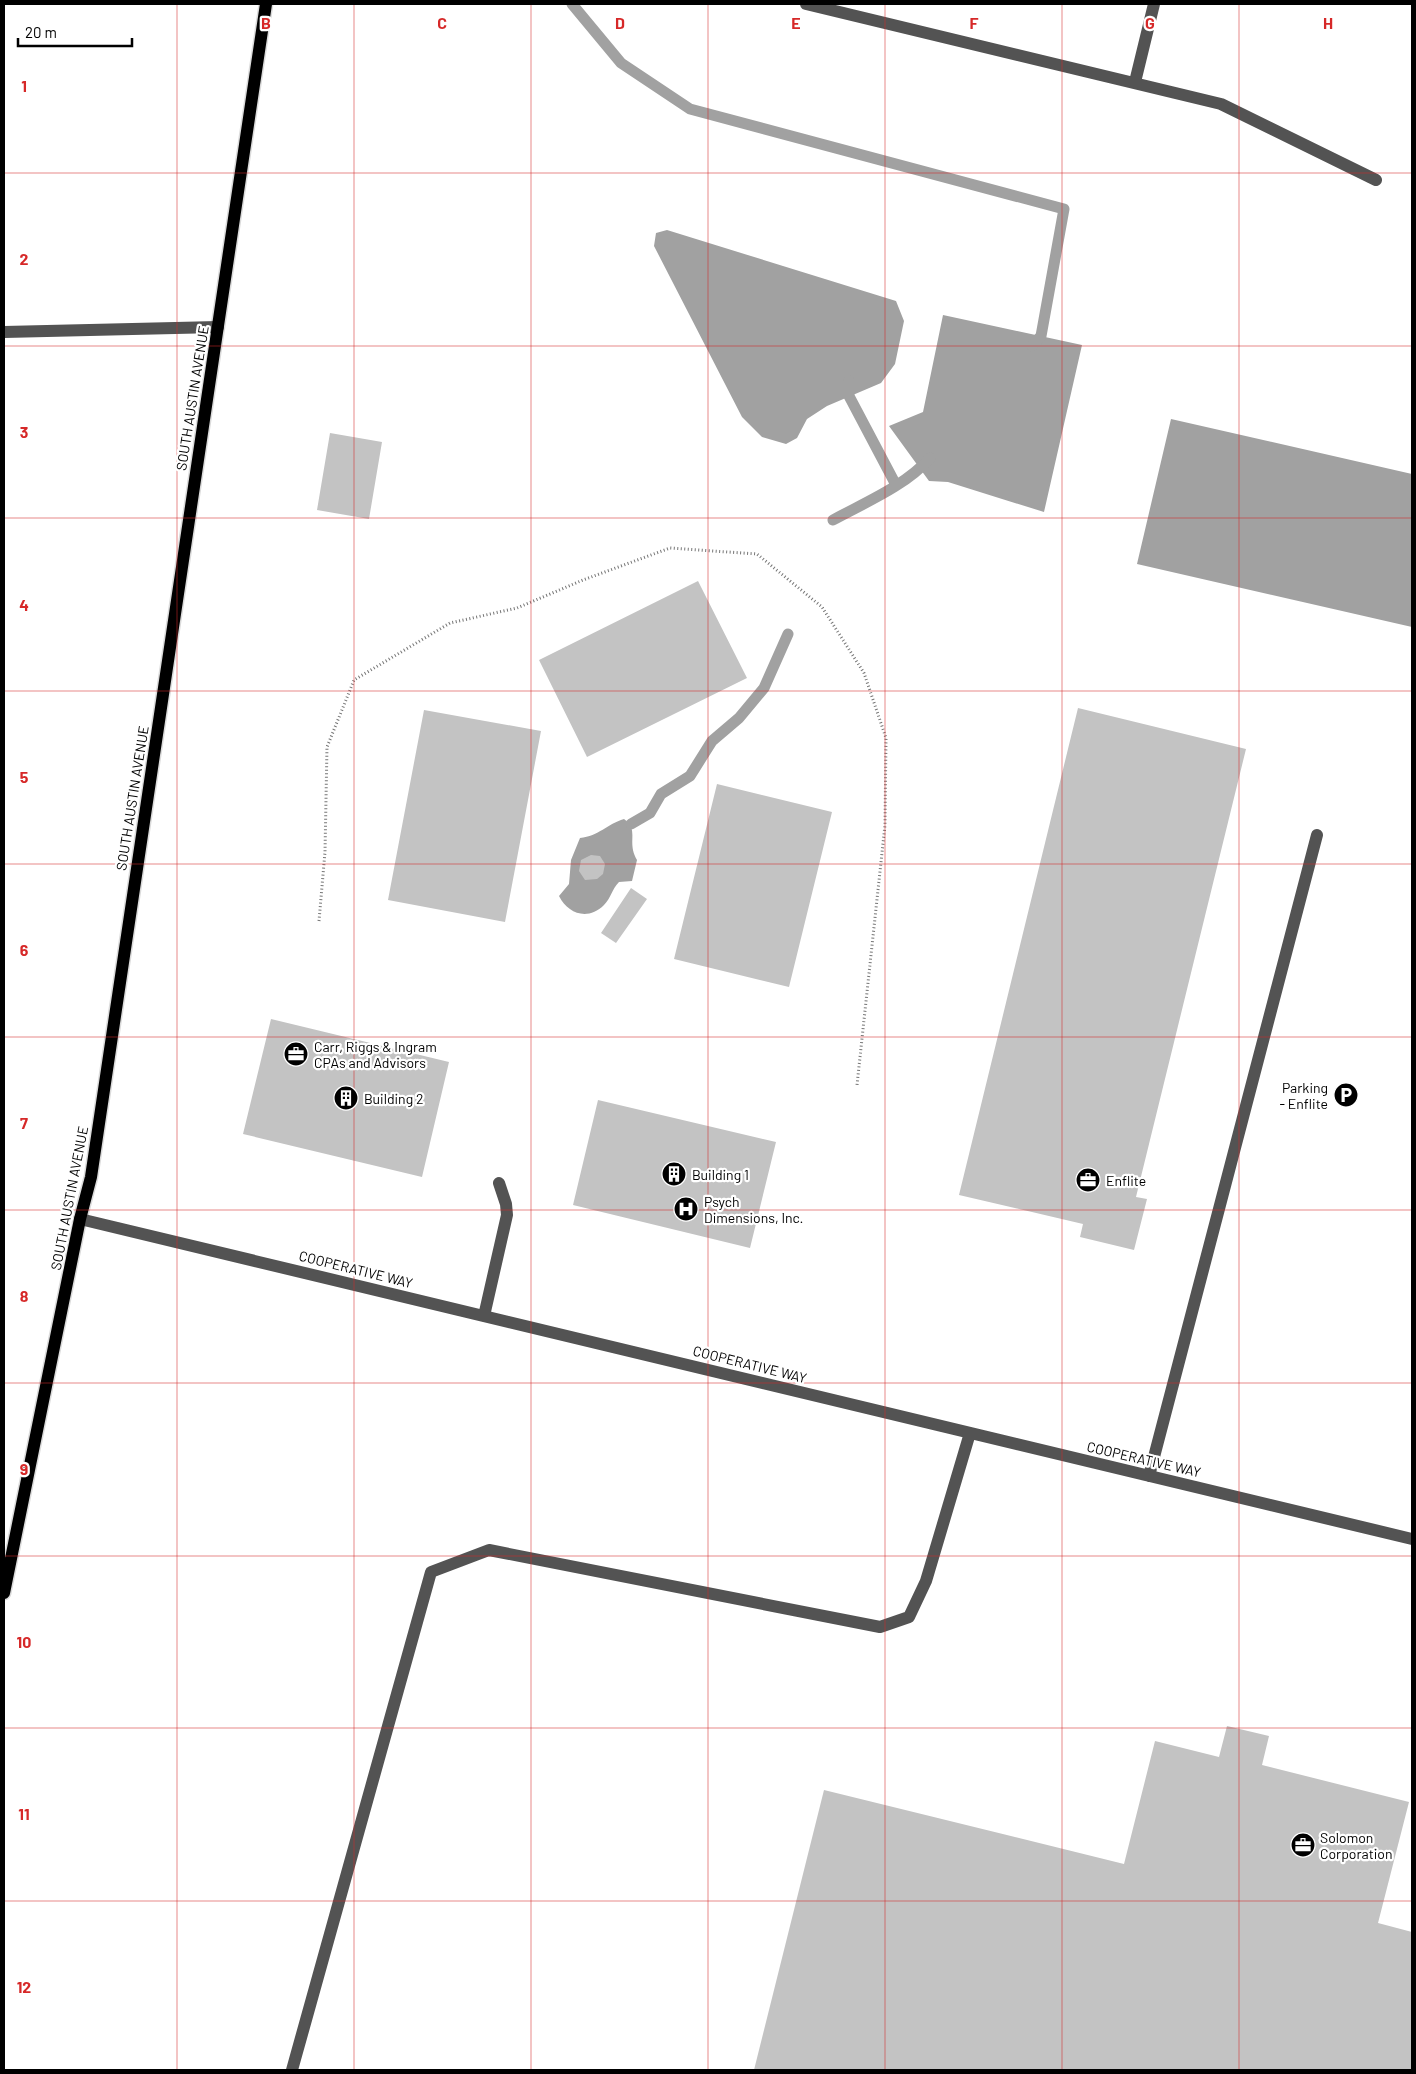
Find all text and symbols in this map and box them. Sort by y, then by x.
text: B [261,13,271,32]
text: C [437,13,447,32]
text: D [615,13,625,32]
text: E [791,13,801,32]
text: F [970,13,979,32]
text: G [1145,13,1155,32]
text: H [1323,13,1333,32]
scale bar [18,15,131,47]
text: 20 m [25,23,57,41]
text: 1 [21,76,27,95]
text: 2 [20,249,29,268]
street label: SOUTH AUSTIN AVENUE [172,324,212,472]
text: 3 [20,422,28,441]
text: 4 [19,595,29,614]
street label: SOUTH AUSTIN AVENUE [112,724,152,872]
text: 5 [20,767,29,786]
text: 6 [20,940,29,959]
place label: Carr, Riggs & Ingram CPAs and Advisors [314,1038,437,1071]
office icon: Carr, Riggs & Ingram CPAs and Advisors [283,1041,309,1067]
place label: Parking - Enflite [1280,1079,1328,1112]
parking icon: Parking - Enflite [1333,1082,1359,1108]
building icon: Building 2 [333,1085,359,1111]
place label: Building 2 [364,1090,423,1107]
text: 7 [20,1113,28,1132]
street label: SOUTH AUSTIN AVENUE [47,1124,91,1272]
building icon: Building 1 [661,1161,687,1187]
place label: Building 1 [692,1166,749,1183]
office icon: Enflite [1075,1167,1101,1193]
place label: Enflite [1106,1172,1146,1189]
place label: Psych Dimensions, Inc. [704,1193,803,1226]
hospital icon: Psych Dimensions, Inc. [673,1196,699,1222]
street label: COOPERATIVE WAY [297,1247,415,1291]
text: 8 [20,1286,29,1305]
street label: COOPERATIVE WAY [691,1342,809,1386]
street label: COOPERATIVE WAY [1085,1438,1203,1480]
text: 9 [20,1459,28,1478]
text: 10 [17,1632,31,1651]
text: 11 [18,1804,30,1823]
place label: Solomon Corporation [1320,1829,1392,1862]
office icon: Solomon Corporation [1290,1832,1316,1858]
text: 12 [17,1977,31,1996]

